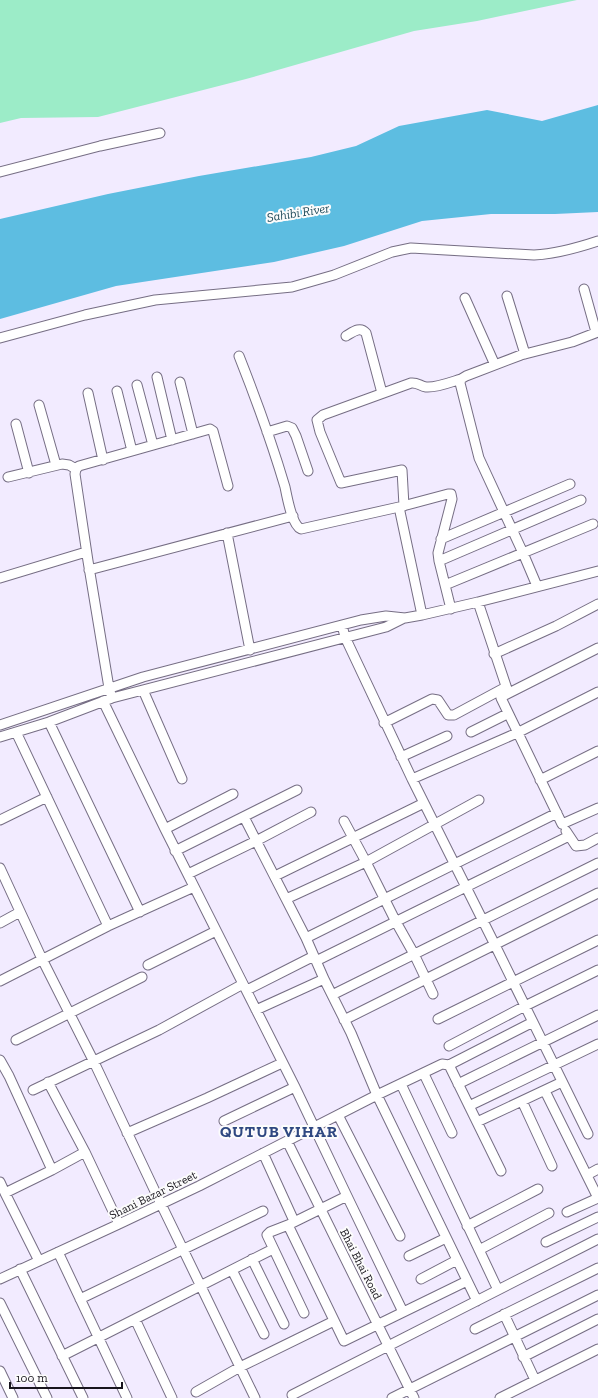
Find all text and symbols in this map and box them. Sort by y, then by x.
water label: Sahibi River [266,200,331,225]
district label: QUTUB VIHAR [220,1122,338,1141]
street label: Shani Bazar Street [107,1168,199,1222]
street label: Bhai Bhai Road [337,1226,385,1302]
scale bar [10,1364,122,1390]
text: 100 m [16,1371,48,1385]

